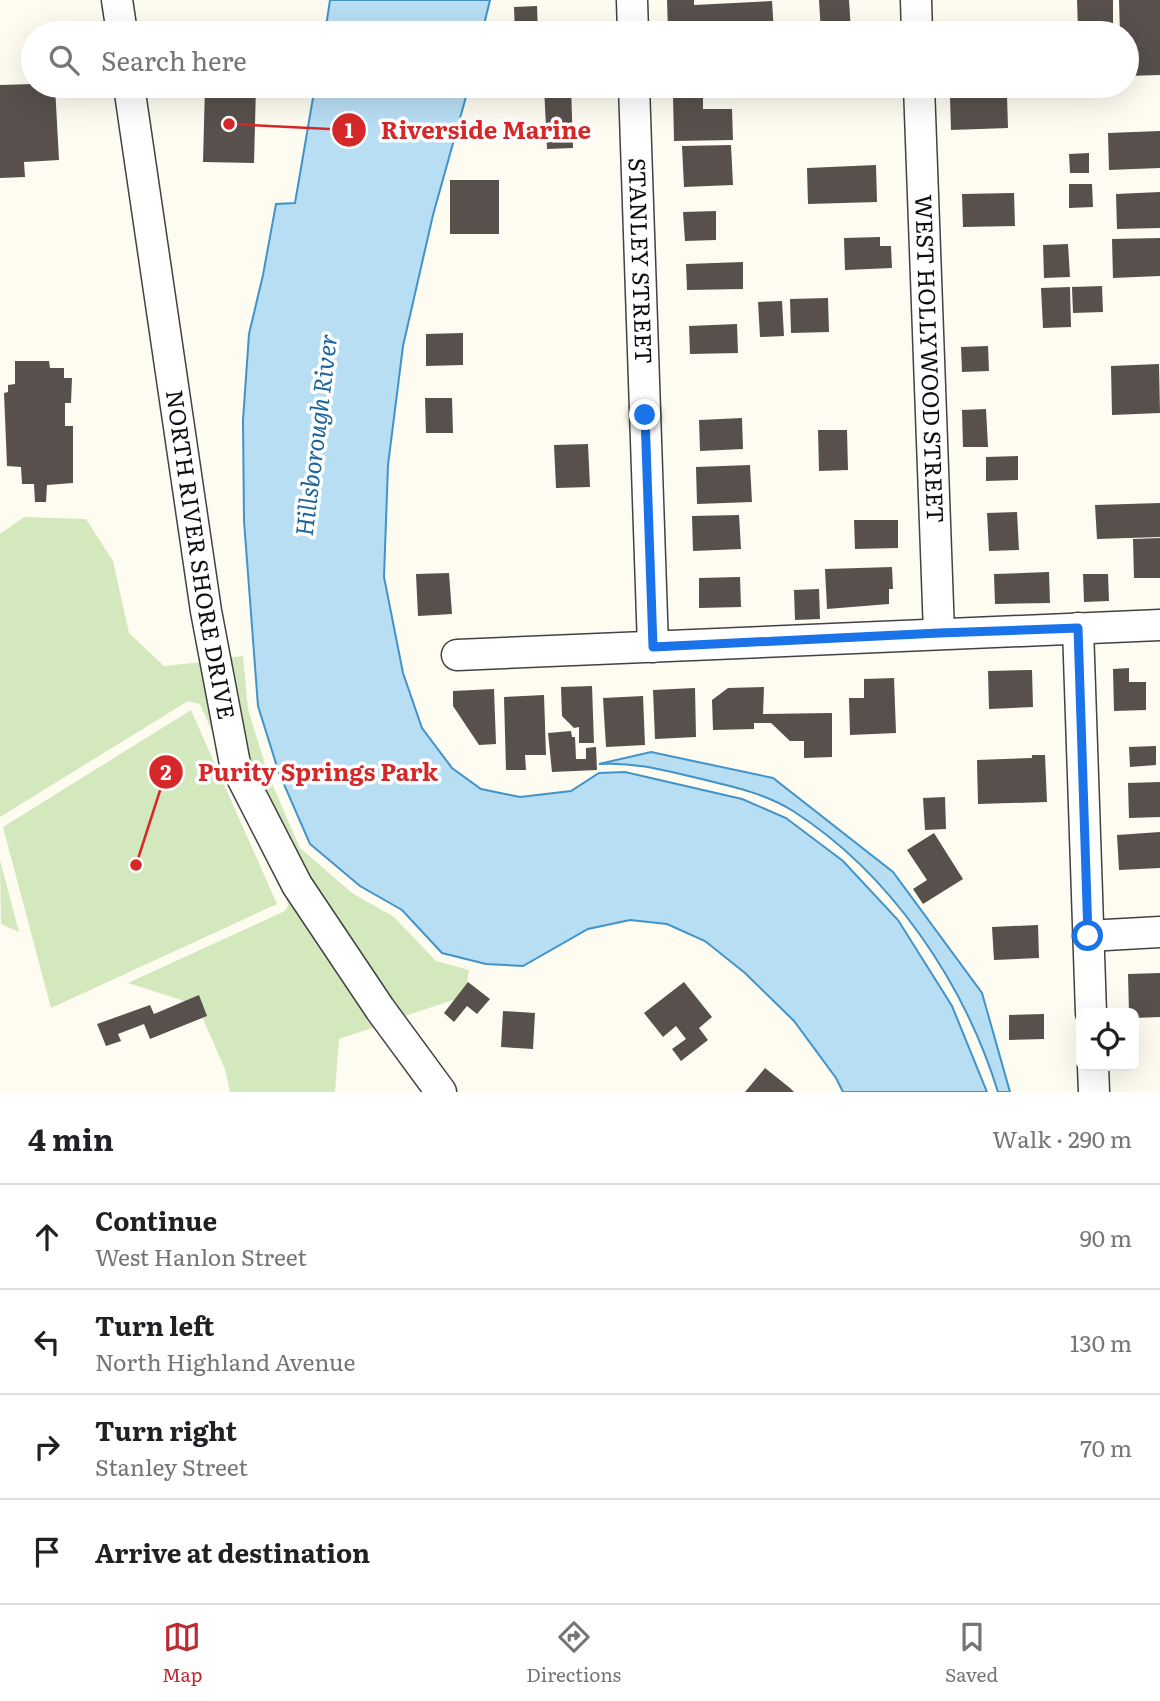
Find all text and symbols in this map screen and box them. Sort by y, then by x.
search box [21,21,1139,98]
text: Search here [101,40,247,79]
icon: search [45,41,83,79]
callout: Riverside Marine [331,108,605,153]
text: Riverside Marine [381,111,591,146]
text: 1 [345,113,354,144]
street label: STANLEY STREET [621,157,662,365]
street label: WEST HOLLYWOOD STREET [908,194,954,524]
water label: Hillsborough River [285,332,344,538]
street label: NORTH RIVER SHORE DRIVE [159,387,245,722]
route end [629,399,660,430]
callout: Purity Springs Park [149,750,452,795]
text: Purity Springs Park [198,753,439,788]
text: 2 [160,755,172,786]
route start [1072,920,1103,951]
map controls [1076,1008,1139,1071]
button: locate [1076,1008,1139,1071]
text: 4 min [28,1116,114,1160]
text: Walk · 290 m [992,1121,1132,1155]
text: Continue [95,1200,217,1239]
icon: ahead [28,1218,66,1256]
text: 90 m [1080,1220,1132,1254]
text: West Hanlon Street [95,1239,307,1273]
text: Turn left [95,1305,214,1344]
icon: left [28,1323,66,1361]
text: 130 m [1070,1325,1132,1359]
text: North Highland Avenue [95,1344,355,1378]
text: Turn right [95,1410,237,1449]
icon: right [28,1428,66,1466]
text: 70 m [1080,1430,1132,1464]
text: Stanley Street [95,1449,248,1483]
text: Arrive at destination [95,1532,370,1571]
icon: arrive [28,1533,66,1571]
tab: Map [162,1618,202,1688]
tab: Directions [526,1618,621,1688]
tab: Saved [945,1618,998,1688]

